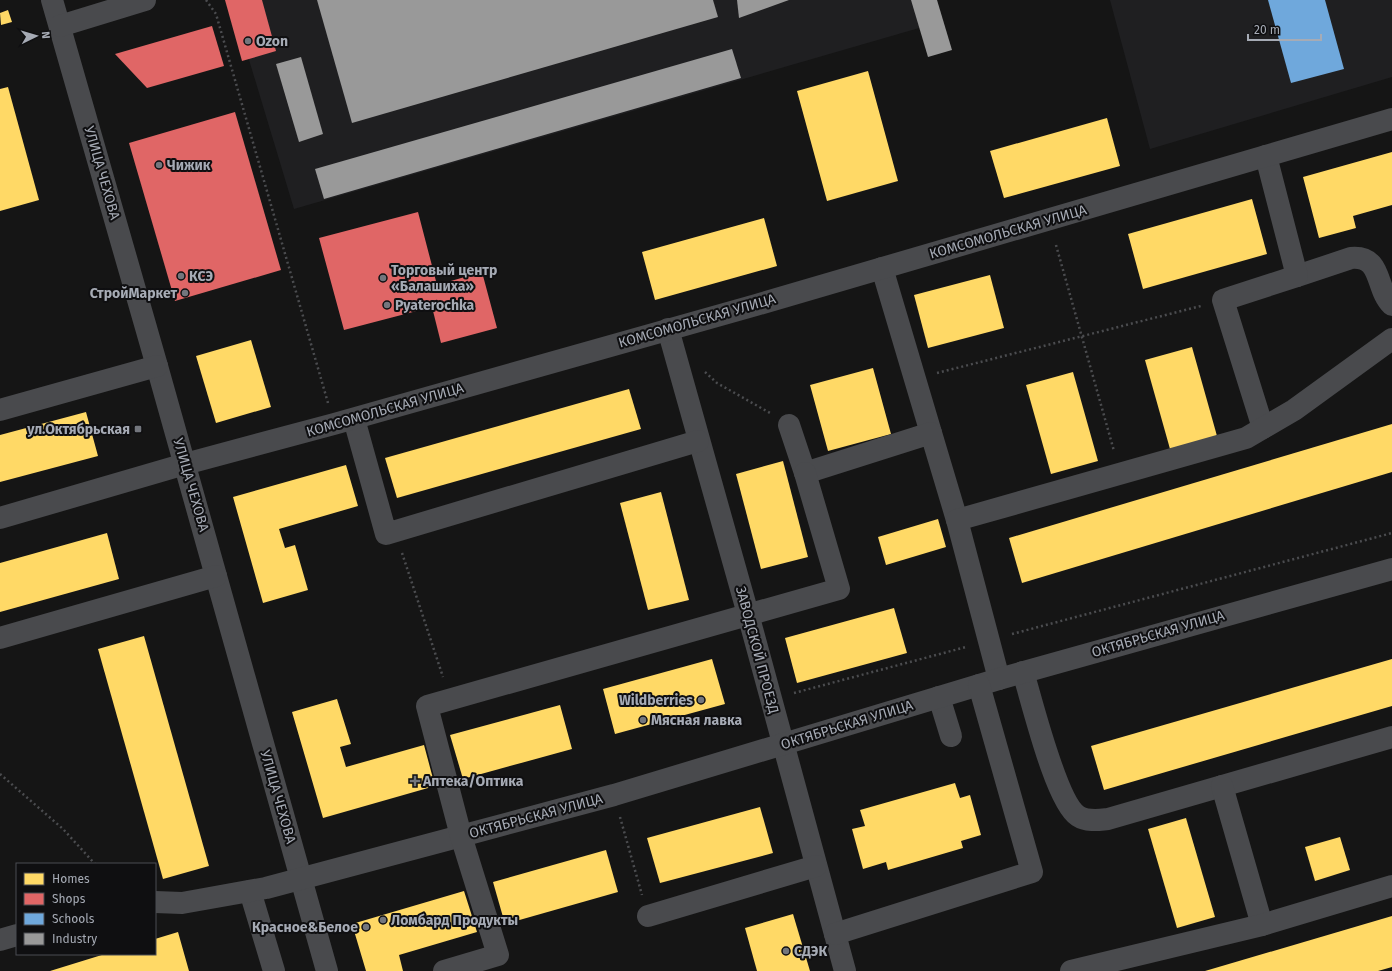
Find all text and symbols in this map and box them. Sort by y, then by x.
north arrow [16,16,56,56]
scale bar [1248,16,1321,42]
text: 20 m [1254,23,1280,37]
text: N [39,31,52,39]
place label: Ozon [256,33,288,50]
marker: Ozon [243,36,253,46]
street label: УЛИЦА ЧЕХОВА [81,124,123,222]
place label: Чижик [167,157,211,174]
marker: Чижик [154,160,164,170]
street label: КОМСОМОЛЬСКАЯ УЛИЦА [927,201,1089,263]
place label: Торговый центр «Балашиха» [391,262,497,295]
place label: КСЭ [189,268,214,285]
marker: КСЭ [176,271,186,281]
marker: Торговый центр «Балашиха» [378,273,388,283]
place label: СтройМаркет [90,285,177,302]
marker: СтройМаркет [180,288,190,298]
street label: КОМСОМОЛЬСКАЯ УЛИЦА [616,290,778,352]
place label: Pyaterochka [395,297,474,314]
marker: Pyaterochka [382,300,392,310]
street label: КОМСОМОЛЬСКАЯ УЛИЦА [304,379,466,441]
place label: ул.Октябрьская [26,421,130,438]
marker: ул.Октябрьская [133,424,143,434]
street label: УЛИЦА ЧЕХОВА [170,436,212,534]
street label: ЗАВОДСКОЙ ПРОЕЗД [732,584,782,716]
street label: ОКТЯБРЬСКАЯ УЛИЦА [1090,607,1226,661]
place label: Wildberries [619,692,693,709]
marker: Wildberries [696,695,706,705]
street label: ОКТЯБРЬСКАЯ УЛИЦА [779,697,915,753]
place label: Мясная лавка [651,712,742,729]
marker: Мясная лавка [638,715,648,725]
street label: УЛИЦА ЧЕХОВА [257,748,299,846]
place label: Аптека/Оптика [422,773,524,790]
marker: Аптека/Оптика [410,776,420,786]
street label: ОКТЯБРЬСКАЯ УЛИЦА [467,790,605,842]
legend [16,863,156,955]
text: Homes [52,872,90,886]
text: Shops [52,892,86,906]
text: Schools [52,912,95,926]
place label: Ломбард Продукты [391,912,518,929]
marker: Ломбард Продукты [378,915,388,925]
place label: Красное&Белое [252,919,358,936]
marker: Красное&Белое [361,922,371,932]
text: Industry [52,932,97,946]
place label: СДЭК [794,943,827,960]
marker: СДЭК [781,946,791,956]

